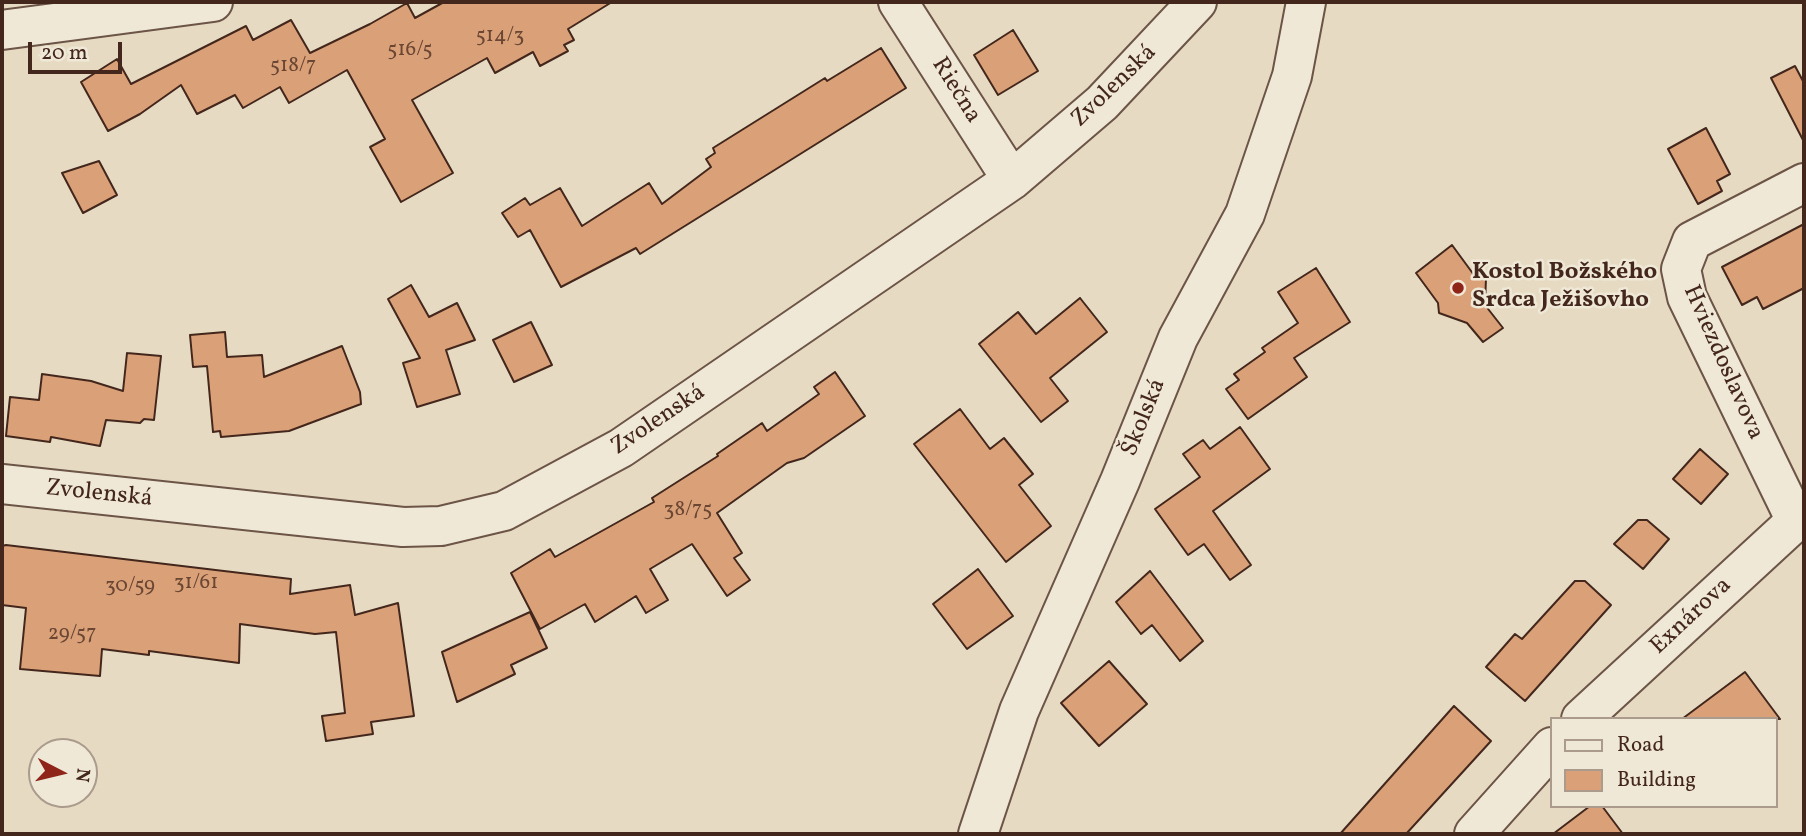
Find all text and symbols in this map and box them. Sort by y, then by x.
house number: 514/3 [476,24,524,50]
scale bar [32,28,126,72]
house number: 516/5 [387,38,433,64]
text: 20 m [41,39,87,68]
street label: Zvolenská [1066,39,1164,135]
street label: Riečna [924,53,986,129]
house number: 518/7 [270,54,316,80]
place label: Kostol Božského Srdca Ježišovho [1472,260,1657,316]
marker: Kostol Božského Srdca Ježišovho [1450,280,1466,296]
street label: Hviezdoslavova [1675,281,1769,445]
street label: Školská [1116,375,1174,461]
street label: Zvolenská [607,379,711,463]
street label: Zvolenská [44,475,154,515]
house number: 38/75 [664,498,712,524]
house number: 31/61 [174,571,218,597]
street label: Exnárova [1645,572,1739,662]
house number: 30/59 [105,574,155,600]
house number: 29/57 [48,622,96,648]
legend [1550,717,1778,808]
text: Road [1617,731,1664,760]
north arrow [28,738,98,808]
text: Building [1617,766,1696,795]
text: N [68,767,96,784]

